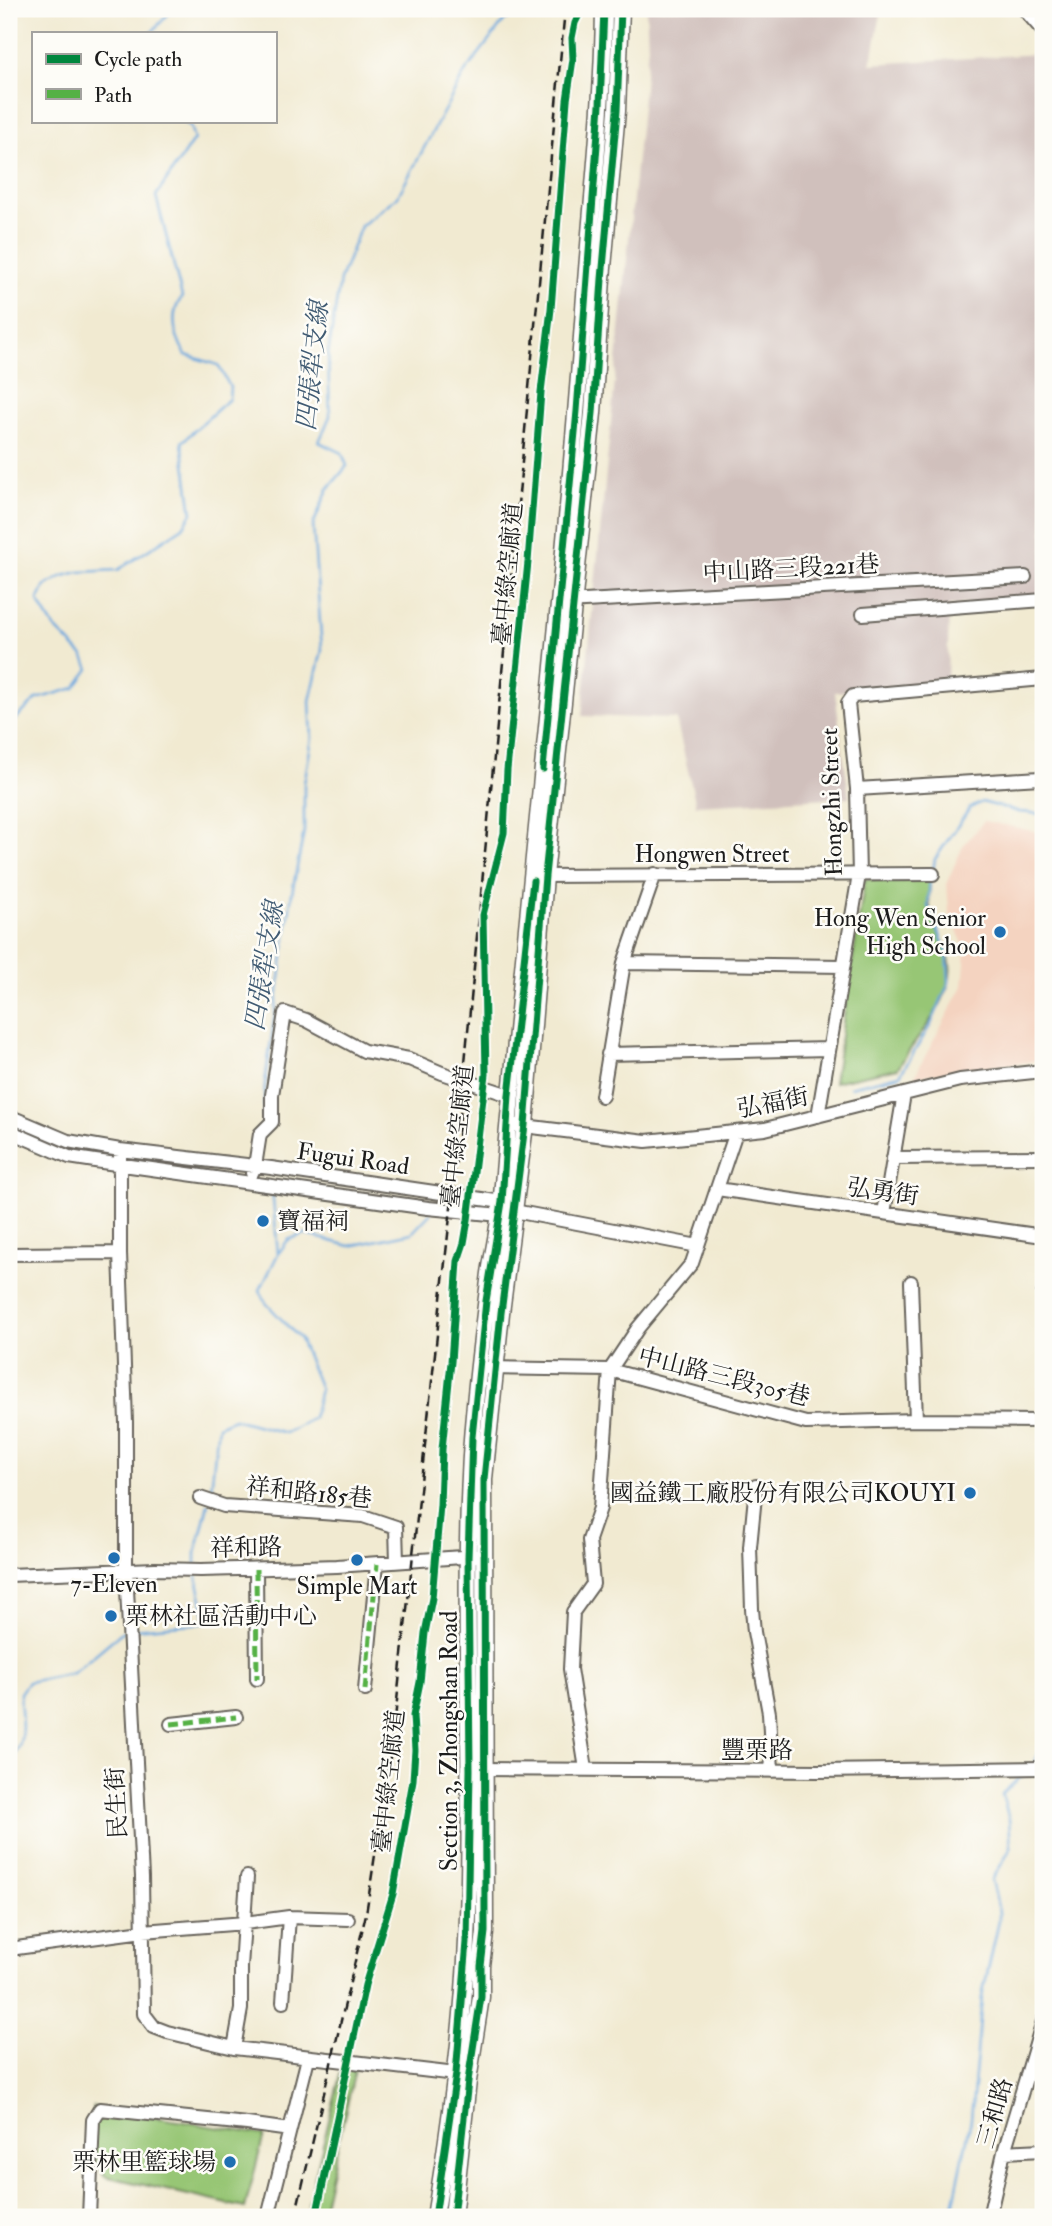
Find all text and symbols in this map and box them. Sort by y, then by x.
legend [32,32,276,122]
text: Cycle path [94,46,182,73]
text: Path [94,82,132,109]
water label: 四張犁支線 [290,297,336,432]
street label: 臺中綠空廊道 [486,501,530,647]
street label: 中山路三段221巷 [702,549,880,589]
street label: Hongzhi Street [814,727,850,877]
street label: Hongwen Street [634,839,790,870]
water label: 四張犁支線 [239,896,291,1033]
place label: Hong Wen Senior High School [814,903,986,962]
marker: Hong Wen Senior High School [992,924,1008,940]
street label: 臺中綠空廊道 [435,1063,481,1209]
street label: 弘福街 [735,1081,811,1125]
street label: Fugui Road [295,1136,411,1182]
street label: 弘勇街 [845,1172,921,1212]
place label: 寶福祠 [277,1206,349,1237]
marker: 寶福祠 [255,1213,271,1229]
street label: 中山路三段305巷 [635,1341,813,1413]
street label: 祥和路185巷 [245,1471,373,1515]
place label: 國益鐵工廠股份有限公司KOUYI [610,1478,956,1509]
marker: 國益鐵工廠股份有限公司KOUYI [962,1485,978,1501]
street label: 祥和路 [210,1532,282,1564]
marker: 7-Eleven [106,1550,122,1566]
marker: Simple Mart [349,1552,365,1568]
place label: 7-Eleven [70,1569,158,1600]
place label: Simple Mart [297,1571,418,1602]
place label: 栗林社區活動中心 [125,1601,317,1632]
marker: 栗林社區活動中心 [103,1608,119,1624]
street label: Section 3, Zhongshan Road [434,1611,465,1871]
street label: 臺中綠空廊道 [366,1708,412,1854]
street label: 豐栗路 [721,1735,793,1766]
street label: 民生街 [100,1766,134,1840]
street label: 三和路 [970,2074,1020,2152]
place label: 栗林里籃球場 [72,2147,216,2178]
marker: 栗林里籃球場 [222,2154,238,2170]

